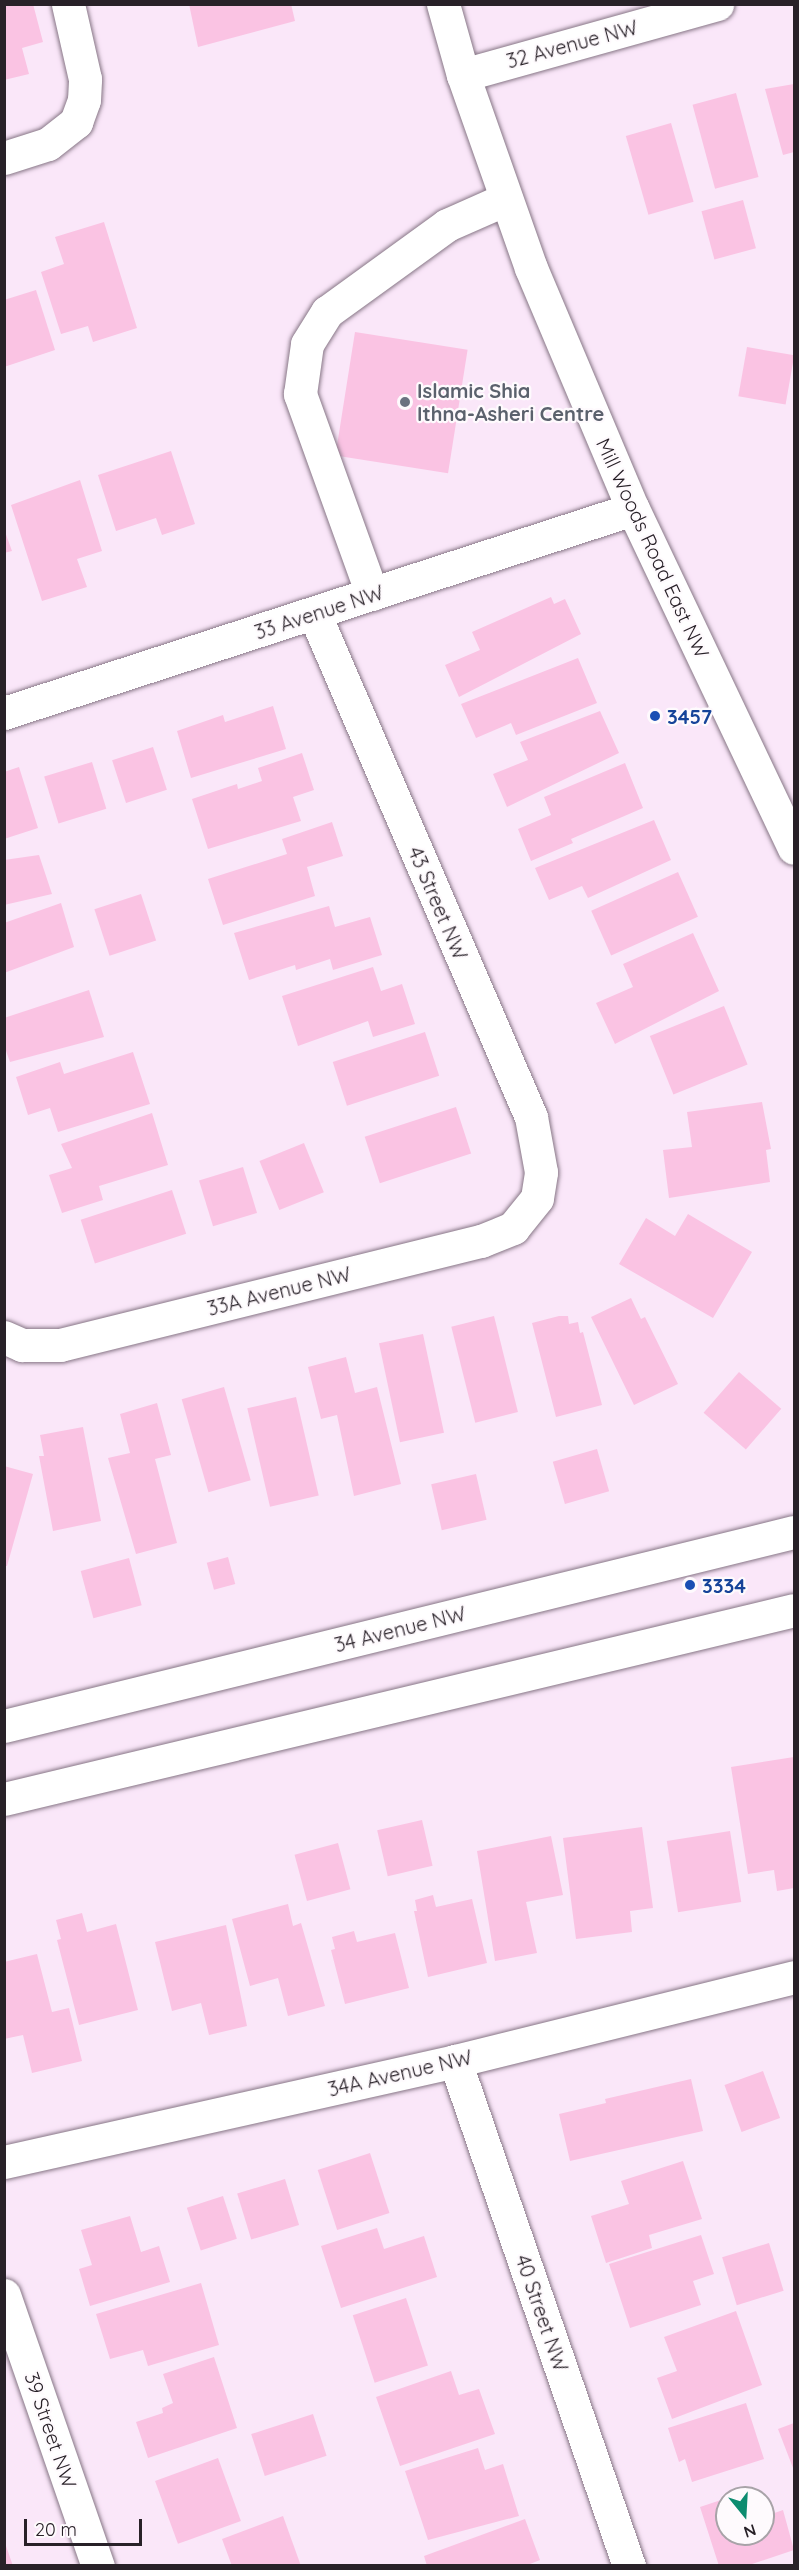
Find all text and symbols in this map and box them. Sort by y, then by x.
street label: 32 Avenue NW [504,15,640,73]
place label: Islamic Shia Ithna-Asheri Centre [417,378,604,425]
marker: Islamic Shia Ithna-Asheri Centre [398,395,412,409]
street label: Mill Woods Road East NW [591,434,715,662]
street label: 33 Avenue NW [251,580,387,644]
place label: 3457 [667,704,712,728]
marker: 3457 [648,709,662,723]
street label: 43 Street NW [403,843,473,963]
street label: 33A Avenue NW [205,1262,353,1320]
place label: 3334 [702,1573,746,1597]
marker: 3334 [683,1578,697,1592]
street label: 34 Avenue NW [332,1601,468,1657]
street label: 34A Avenue NW [326,2045,474,2101]
street label: 40 Street NW [511,2251,573,2375]
street label: 39 Street NW [20,2369,82,2491]
north arrow [715,2486,775,2546]
scale bar [27,2507,146,2545]
text: 20 m [35,2518,77,2541]
text: N [741,2520,759,2543]

